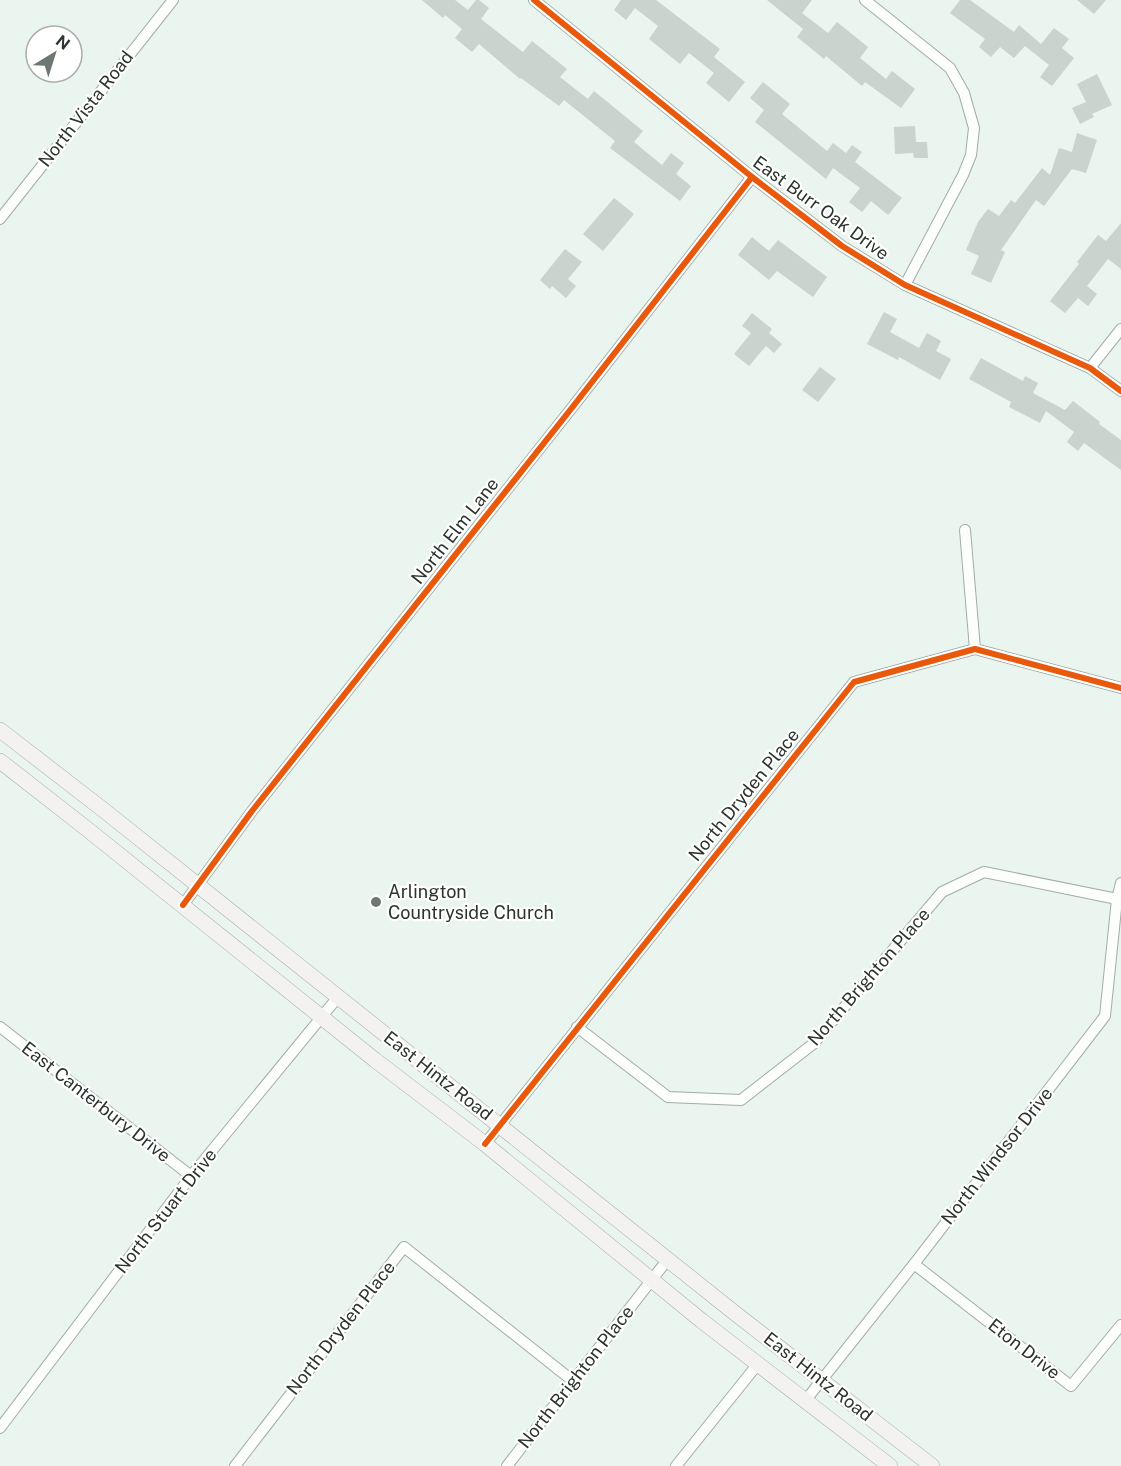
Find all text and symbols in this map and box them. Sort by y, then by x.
north arrow [24,24,84,84]
text: N [52,31,74,54]
street label: North Vista Road [34,47,137,171]
street label: East Burr Oak Drive [749,151,893,264]
street label: North Elm Lane [407,473,503,588]
street label: North Dryden Place [684,724,803,865]
place label: Arlington Countryside Church [388,881,554,923]
marker: Arlington Countryside Church [369,895,383,909]
street label: North Brighton Place [803,904,934,1050]
street label: East Hintz Road [380,1027,497,1125]
street label: East Canterbury Drive [18,1037,175,1166]
street label: North Windsor Drive [937,1083,1057,1228]
street label: North Stuart Drive [110,1144,221,1277]
street label: North Dryden Place [282,1257,399,1399]
street label: North Brighton Place [513,1301,638,1452]
street label: Eton Drive [984,1314,1064,1383]
street label: East Hintz Road [760,1328,877,1426]

